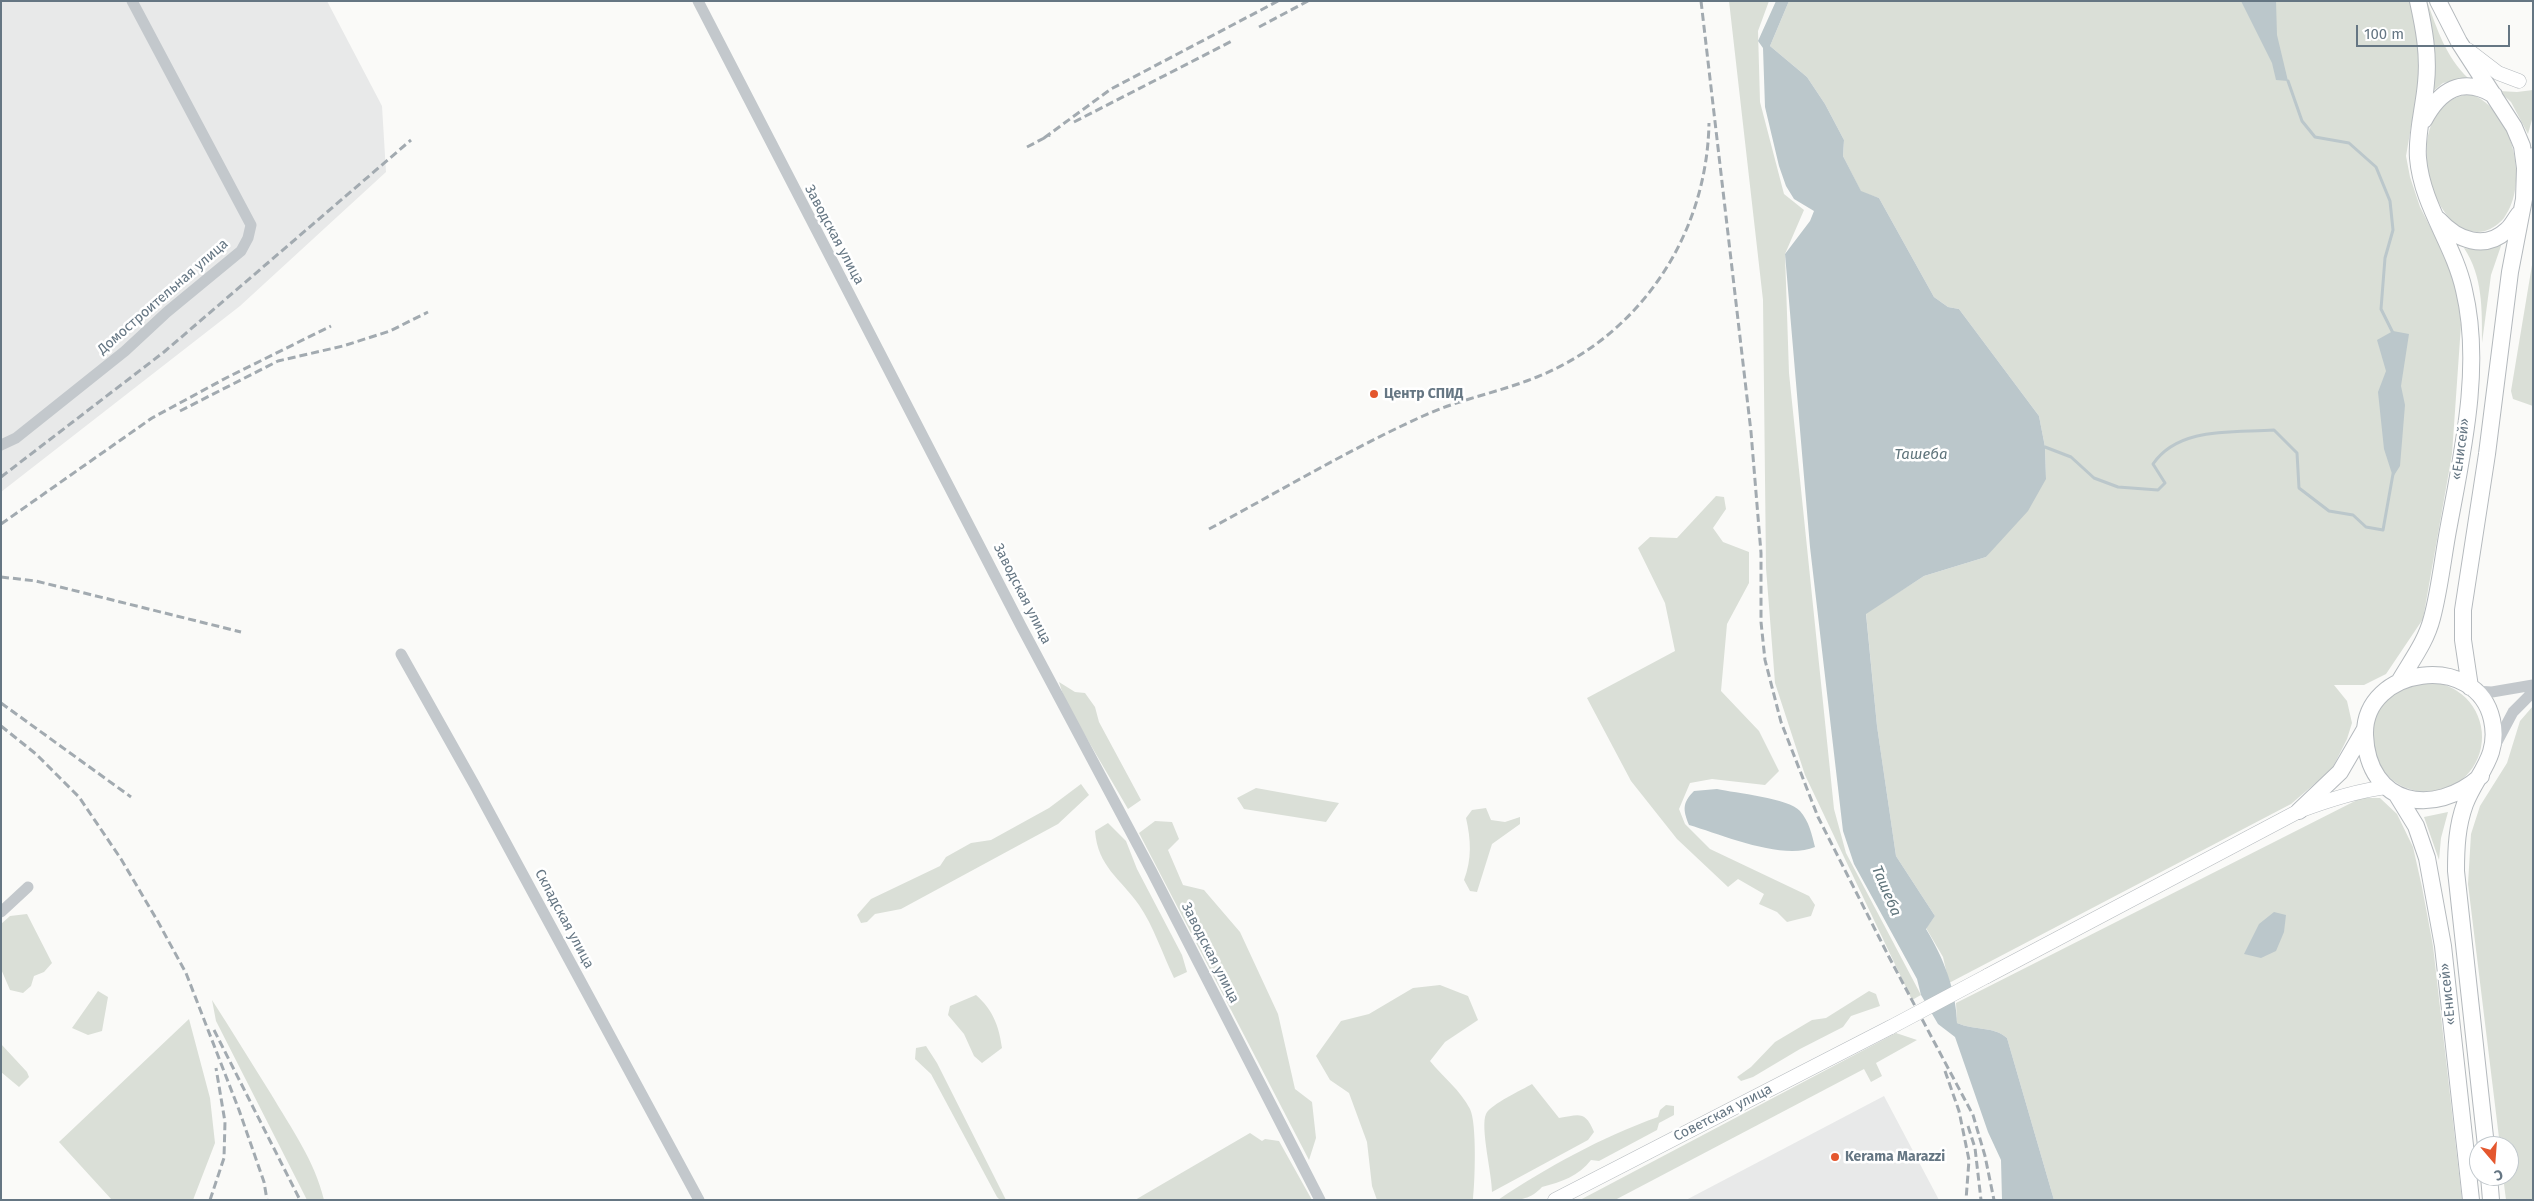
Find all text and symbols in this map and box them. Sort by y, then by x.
scale bar [2359,15,2513,47]
text: 100 m [2364,25,2404,43]
street label: Заводская улица [801,182,867,288]
street label: Домостроительная улица [94,236,232,358]
place label: Центр СПИД [1384,386,1463,402]
marker: Центр СПИД [1368,388,1380,400]
street label: «Енисей» [2448,417,2474,481]
water label: Ташеба [1894,446,1948,464]
street label: Заводская улица [989,541,1055,647]
water label: Ташеба [1867,863,1905,919]
street label: Складская улица [531,866,597,972]
street label: Заводская улица [1177,900,1243,1006]
street label: «Енисей» [2436,962,2460,1026]
street label: Советская улица [1671,1081,1775,1145]
north arrow [2469,1136,2519,1186]
place label: Kerama Marazzi [1845,1149,1945,1165]
marker: Kerama Marazzi [1829,1151,1841,1163]
text: С [2492,1165,2505,1184]

